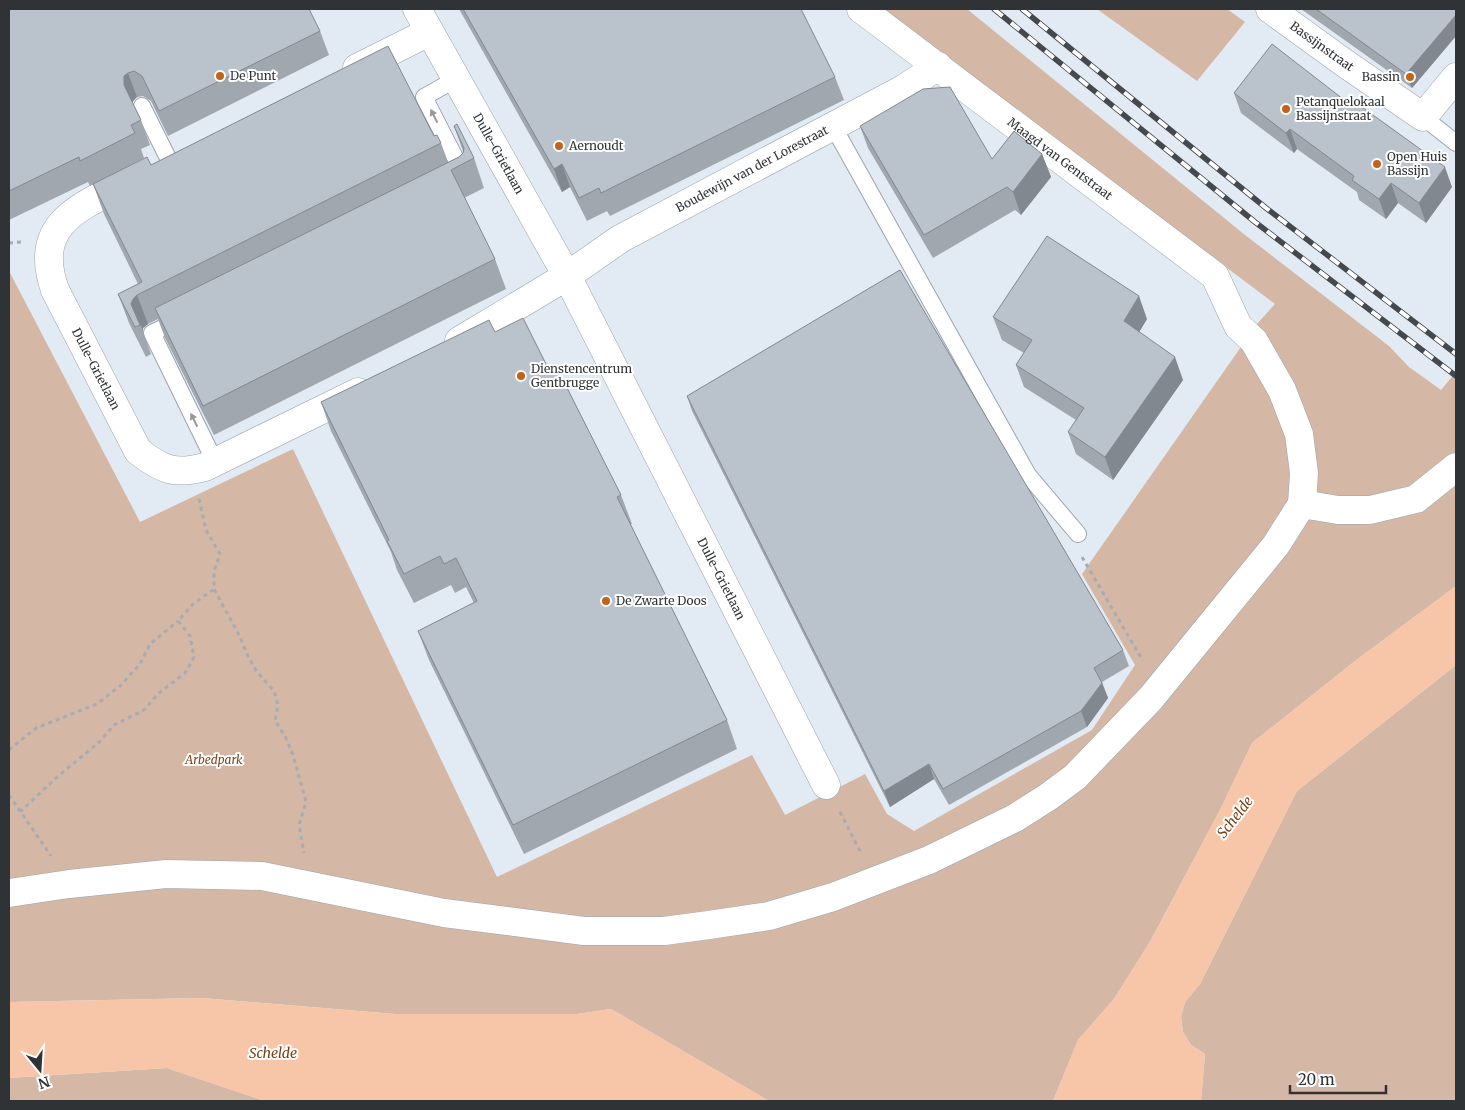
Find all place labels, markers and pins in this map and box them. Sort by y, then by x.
place label: De Punt [230,68,276,83]
place label: Bassin [1362,69,1400,84]
marker: De Punt [214,70,226,82]
marker: Bassin [1404,71,1416,83]
place label: Petanquelokaal Bassijnstraat [1296,94,1385,123]
marker: Petanquelokaal Bassijnstraat [1280,103,1292,115]
place label: Aernoudt [568,138,624,153]
marker: Aernoudt [553,140,565,152]
place label: Open Huis Bassijn [1387,149,1447,178]
marker: Open Huis Bassijn [1371,158,1383,170]
place label: Dienstencentrum Gentbrugge [531,361,632,390]
marker: Dienstencentrum Gentbrugge [515,370,527,382]
place label: De Zwarte Doos [616,593,707,608]
marker: De Zwarte Doos [600,595,612,607]

